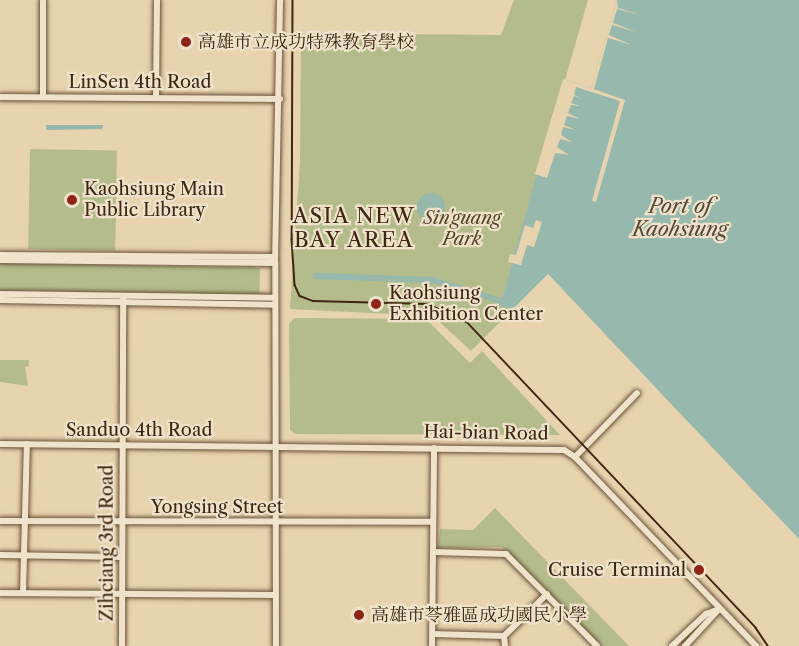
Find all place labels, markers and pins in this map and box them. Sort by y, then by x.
place label: 高雄市立成功特殊教育學校 [198,31,414,53]
marker: 高雄市立成功特殊教育學校 [179,35,193,49]
place label: Kaohsiung Main Public Library [84,179,224,222]
marker: Kaohsiung Main Public Library [65,193,79,207]
place label: Kaohsiung Exhibition Center [389,283,543,326]
marker: Kaohsiung Exhibition Center [367,295,385,313]
place label: Cruise Terminal [547,559,686,581]
marker: Cruise Terminal [690,561,708,579]
place label: 高雄市苓雅區成功國民小學 [371,604,587,626]
marker: 高雄市苓雅區成功國民小學 [352,608,366,622]

